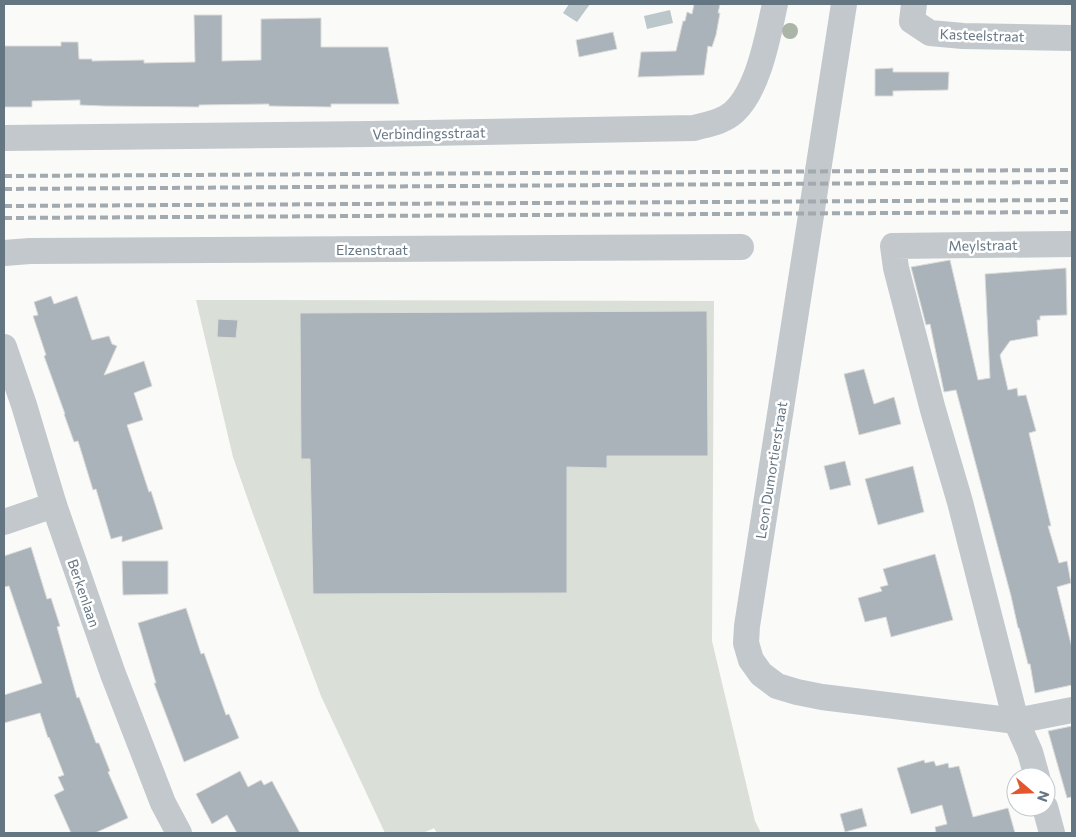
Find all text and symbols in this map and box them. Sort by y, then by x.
street label: Kasteelstraat [939,25,1025,45]
street label: Verbindingsstraat [372,124,486,142]
street label: Meylstraat [948,236,1018,254]
street label: Elzenstraat [336,241,408,258]
street label: Leon Dumortierstraat [752,400,790,540]
street label: Berkenlaan [64,557,104,629]
north arrow [1006,767,1056,817]
text: N [1034,789,1054,804]

